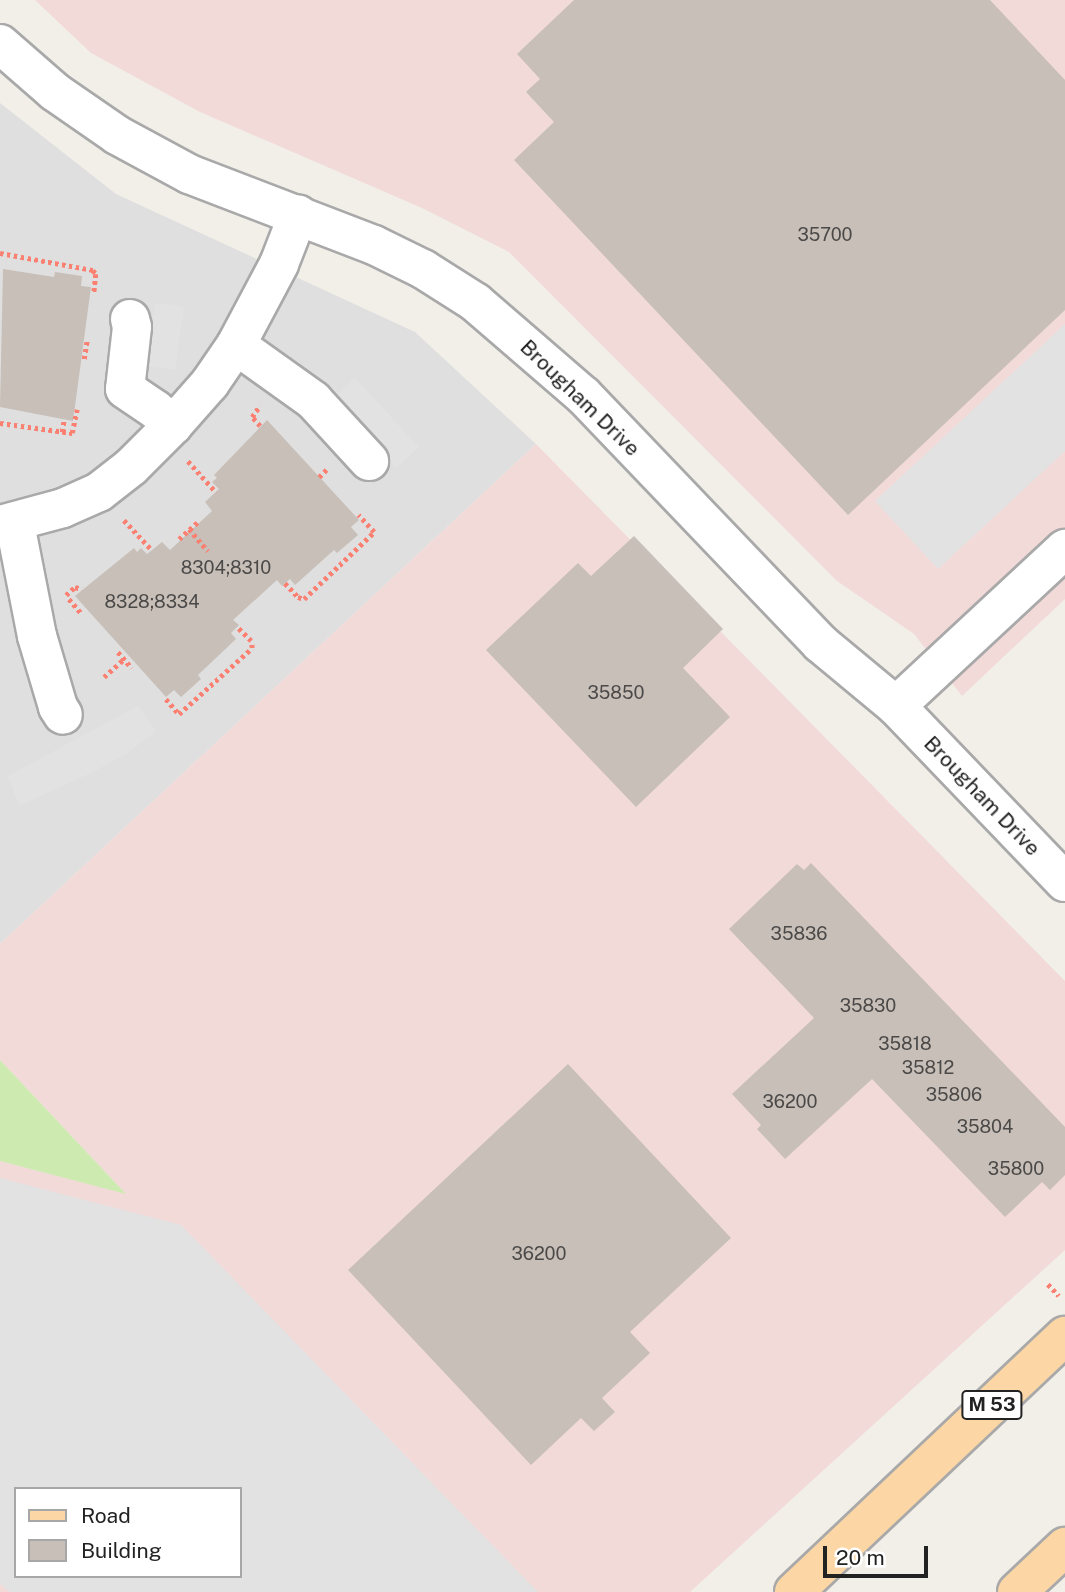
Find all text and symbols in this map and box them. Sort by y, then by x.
house number: 35700 [797,224,853,246]
street label: Brougham Drive [515,335,645,461]
house number: 8304;8310 [181,557,271,579]
house number: 8328;8334 [105,591,199,613]
house number: 35850 [587,682,645,704]
street label: Brougham Drive [919,731,1045,861]
house number: 35836 [771,923,827,945]
house number: 35830 [840,995,896,1017]
house number: 35818 [878,1033,932,1055]
house number: 35812 [902,1057,954,1079]
house number: 35806 [926,1084,982,1106]
house number: 36200 [762,1091,818,1113]
house number: 35804 [957,1116,1013,1138]
house number: 35800 [988,1158,1044,1180]
house number: 36200 [511,1243,567,1265]
road number: M 53 [960,1390,1024,1420]
legend [14,1487,242,1578]
text: Road [81,1503,131,1528]
scale bar [827,1532,932,1576]
text: Building [81,1538,162,1563]
text: 20 m [836,1545,885,1570]

